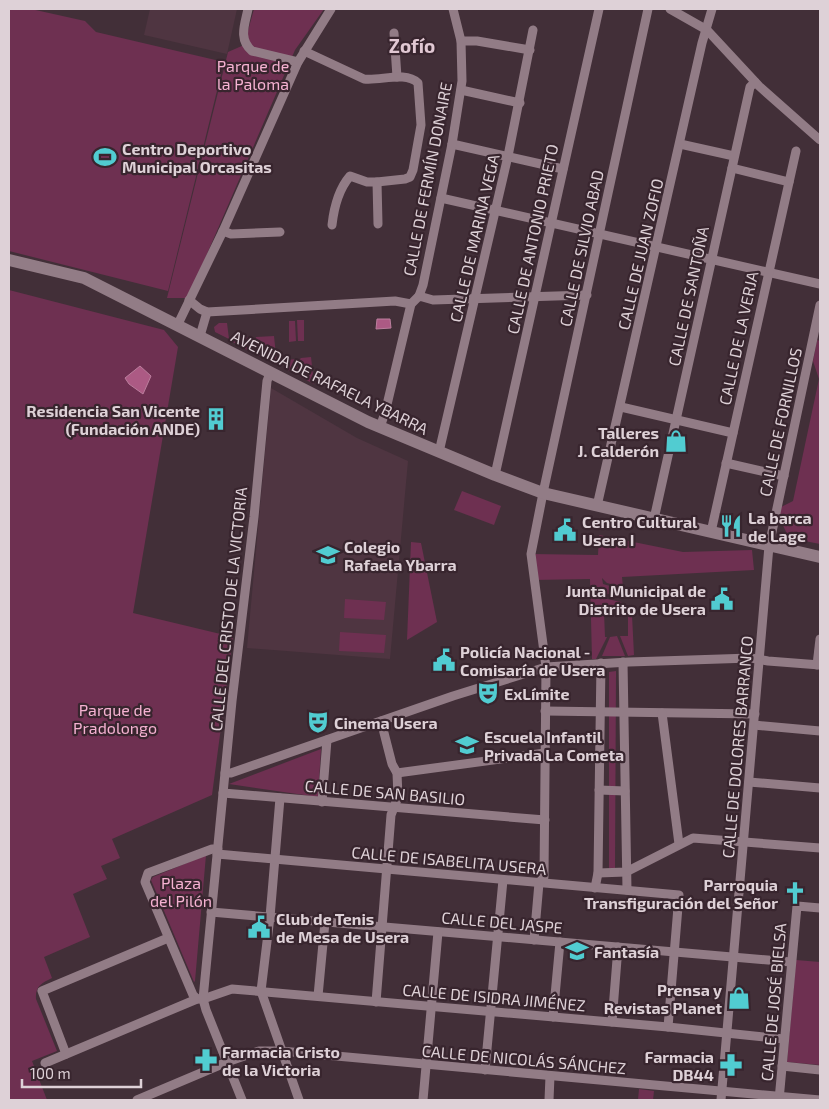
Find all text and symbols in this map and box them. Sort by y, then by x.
district label: Zofío [389,34,435,57]
park label: Parque de la Paloma [217,56,289,93]
street label: CALLE DE FERMÍN DONAIRE [399,80,455,278]
place label: Centro Deportivo Municipal Orcasitas [122,139,272,176]
street label: CALLE DE ANTONIO PRIETO [503,142,561,336]
sports icon: Centro Deportivo Municipal Orcasitas [92,144,118,170]
street label: CALLE DE MARINA VEGA [445,152,503,324]
street label: CALLE DE SILVIO ABAD [555,168,607,328]
street label: CALLE DE JUAN ZOFIO [613,176,667,332]
street label: CALLE DE SANTOÑA [664,224,712,368]
street label: CALLE DE LA VERJA [715,269,761,407]
street label: AVENIDA DE RAFAELA YBARRA [228,326,432,438]
street label: CALLE DE FORNILLOS [755,346,805,498]
place label: Residencia San Vicente (Fundación ANDE) [26,401,200,438]
building icon: Residencia San Vicente (Fundación ANDE) [203,406,229,432]
place label: Talleres J. Calderón [578,423,659,460]
shop icon: Talleres J. Calderón [663,428,689,454]
street label: CALLE DEL CRISTO DE LA VICTORIA [206,486,250,732]
place label: La barca de Lage [748,508,812,545]
place label: Centro Cultural Usera I [582,512,698,549]
restaurant icon: La barca de Lage [718,513,744,539]
public building icon: Centro Cultural Usera I [552,517,578,543]
place label: Colegio Rafaela Ybarra [344,537,457,574]
school or university icon: Colegio Rafaela Ybarra [315,542,341,568]
place label: Junta Municipal de Distrito de Usera [565,581,706,618]
public building icon: Junta Municipal de Distrito de Usera [709,586,735,612]
street label: CALLE DE DOLORES BARRANCO [718,635,756,859]
place label: Policía Nacional - Comisaría de Usera [460,642,605,679]
public building icon: Policía Nacional - Comisaría de Usera [431,647,457,673]
theatre icon: ExLímite [475,680,501,706]
place label: ExLímite [504,684,569,703]
park label: Parque de Pradolongo [73,700,157,737]
theatre icon: Cinema Usera [305,709,331,735]
place label: Cinema Usera [334,713,438,732]
place label: Escuela Infantil Privada La Cometa [484,727,624,764]
school or university icon: Escuela Infantil Privada La Cometa [454,732,480,758]
street label: CALLE DE SAN BASILIO [304,776,466,808]
street label: CALLE DE ISABELITA USERA [351,842,547,878]
park label: Plaza del Pilón [150,873,212,910]
place label: Parroquia Transfiguración del Señor [584,875,778,912]
church icon: Parroquia Transfiguración del Señor [782,880,808,906]
street label: CALLE DEL JASPE [441,907,563,937]
place label: Club de Tenis de Mesa de Usera [276,909,409,946]
public building icon: Club de Tenis de Mesa de Usera [246,914,272,940]
street label: CALLE DE JOSÉ BIELSA [757,922,789,1082]
school or university icon: Fantasía [564,938,590,964]
place label: Fantasía [594,942,659,961]
street label: CALLE DE ISIDRA JIMÉNEZ [402,980,586,1014]
place label: Prensa y Revistas Planet [604,980,722,1017]
shop icon: Prensa y Revistas Planet [726,985,752,1011]
street label: CALLE DE NICOLÁS SÁNCHEZ [421,1041,627,1077]
place label: Farmacia Cristo de la Victoria [222,1042,340,1079]
pharmacy icon: Farmacia Cristo de la Victoria [193,1047,219,1073]
place label: Farmacia DB44 [645,1047,714,1084]
pharmacy icon: Farmacia DB44 [718,1052,744,1078]
scale bar [22,1056,141,1088]
text: 100 m [30,1064,71,1082]

